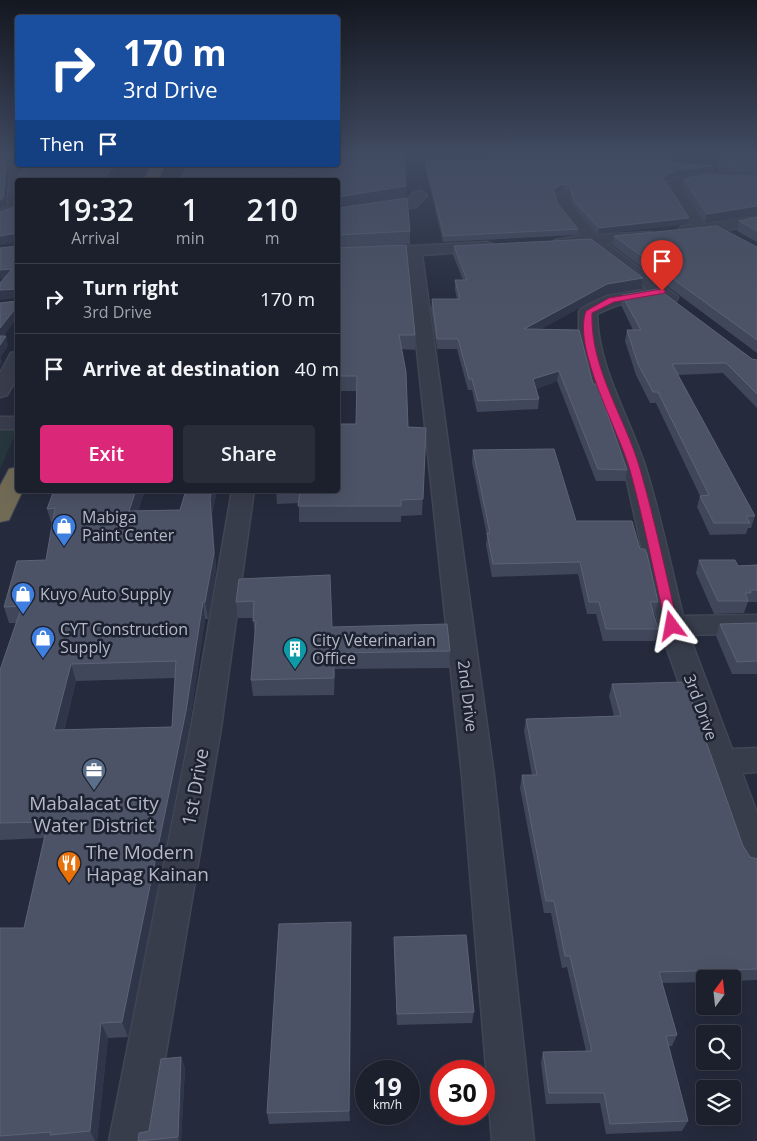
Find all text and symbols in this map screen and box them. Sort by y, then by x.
text: 170 m [123,29,227,76]
icon: right [40,35,105,100]
text: 3rd Drive [123,74,218,104]
icon: arrive [94,130,122,158]
text: Then [40,131,84,157]
text: 19:32 [57,189,134,230]
text: 1 [182,189,199,230]
text: 210 [247,189,298,230]
text: Arrival [71,227,120,249]
text: min [176,227,205,249]
text: m [265,227,280,249]
pin [641,240,683,291]
icon: arrive [648,247,676,275]
text: Turn right [83,275,178,301]
icon: right [40,285,68,313]
text: 170 m [260,286,315,312]
text: 3rd Drive [83,301,152,323]
icon: arrive [40,355,68,383]
text: Arrive at destination [83,356,280,382]
text: 40 m [295,356,339,382]
button: Exit [40,425,173,483]
button: Share [183,425,315,483]
place label: Mabiga Paint Center [82,506,175,546]
shop icon: Mabiga Paint Center [51,513,77,547]
shop icon: Kuyo Auto Supply [10,581,36,615]
place label: Kuyo Auto Supply [40,583,172,605]
position arrow [645,599,697,651]
place label: CYT Construction Supply [60,618,188,658]
shop icon: CYT Construction Supply [30,625,56,659]
place label: City Veterinarian Office [312,629,436,669]
building icon: City Veterinarian Office [282,636,308,670]
street label: 2nd Drive [453,659,483,733]
street label: 3rd Drive [679,671,723,743]
street label: 1st Drive [175,746,215,828]
office icon: Mabalacat City Water District [81,757,107,791]
place label: Mabalacat City Water District [29,790,159,838]
place label: The Modern Hapag Kainan [86,839,209,887]
restaurant icon: The Modern Hapag Kainan [56,850,82,884]
north arrow [696,970,741,1015]
map controls [696,970,741,1125]
button: search [696,1025,741,1070]
speed limit sign: 30 [430,1060,495,1125]
text: 19 [373,1069,402,1103]
button: layers [696,1080,741,1125]
text: km/h [373,1096,402,1113]

